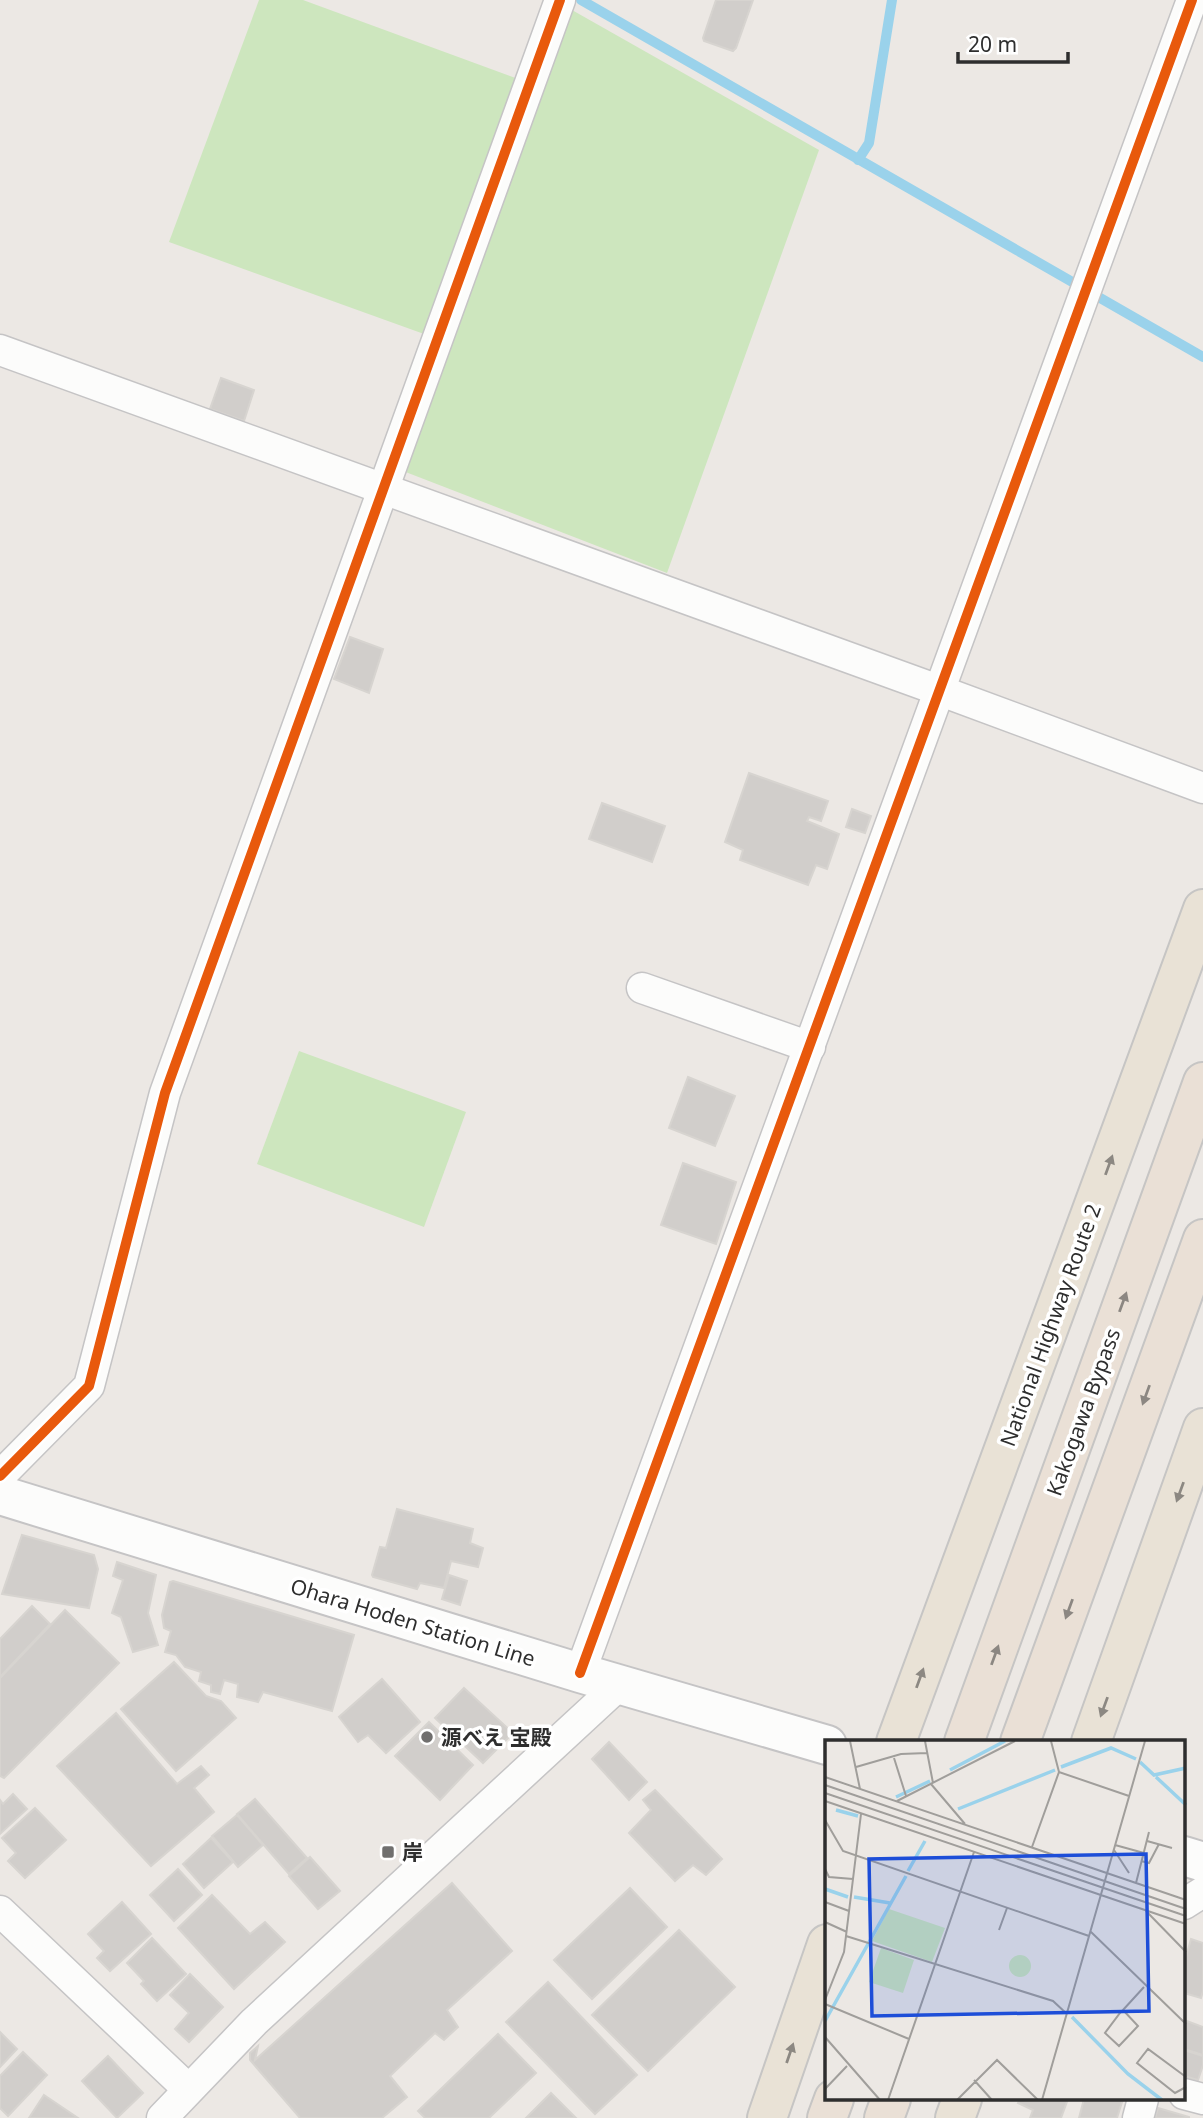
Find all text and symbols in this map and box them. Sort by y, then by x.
scale bar [958,21,1068,65]
text: 20 m [968,30,1017,58]
one-way arrow [1103,1155,1114,1176]
street label: National Highway Route 2 [993,1200,1107,1450]
one-way arrow [1118,1292,1129,1313]
street label: Kakogawa Bypass [1040,1324,1126,1500]
one-way arrow [1140,1384,1151,1405]
one-way arrow [1174,1482,1185,1503]
street label: Ohara Hoden Station Line [287,1571,539,1673]
one-way arrow [1063,1598,1074,1619]
one-way arrow [990,1644,1001,1665]
one-way arrow [915,1667,926,1688]
one-way arrow [1098,1696,1109,1717]
place label: 源べえ 宝殿 [441,1723,551,1751]
marker: 源べえ 宝殿 [419,1729,435,1745]
inset map [825,1740,1186,2100]
place label: 岸 [402,1838,423,1866]
marker: 岸 [380,1844,396,1860]
one-way arrow [785,2043,795,2064]

